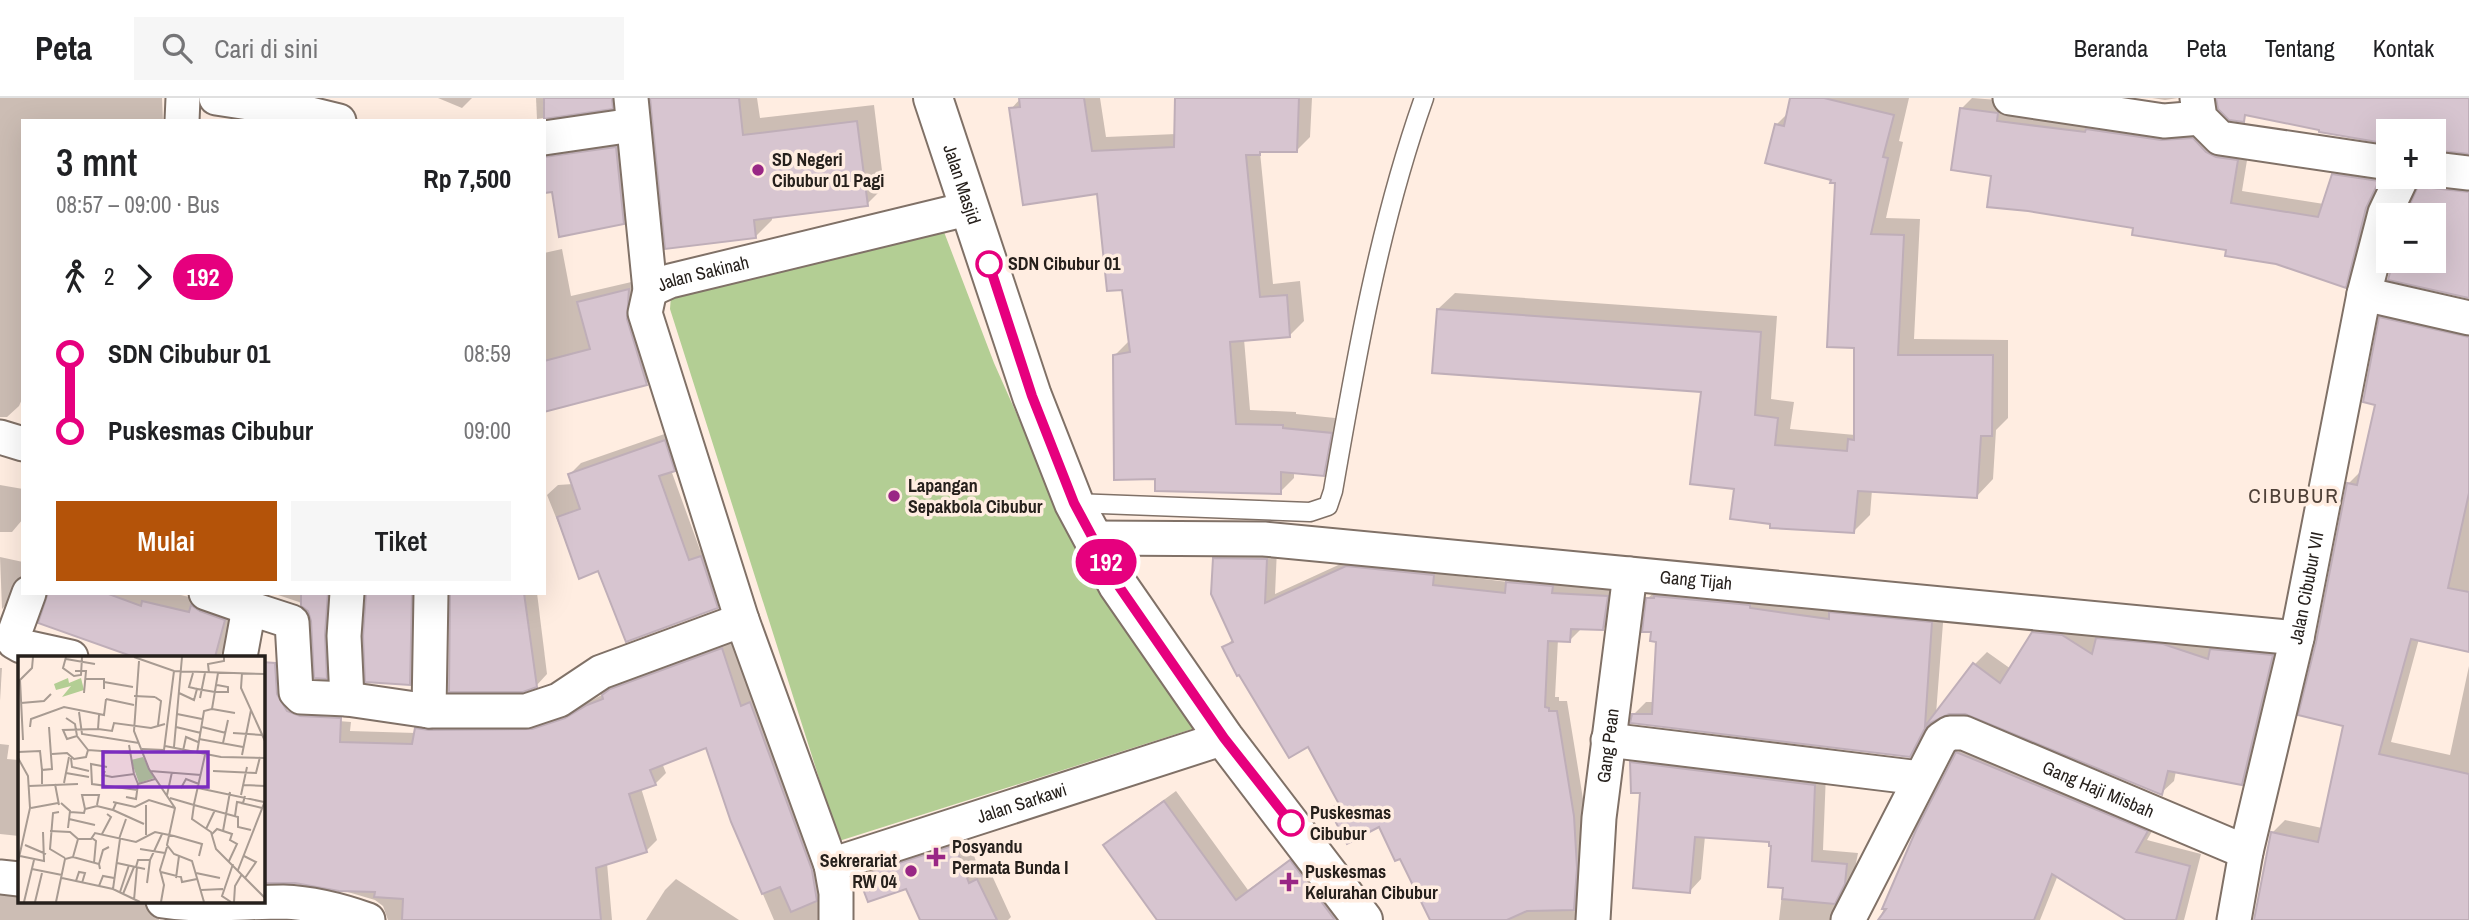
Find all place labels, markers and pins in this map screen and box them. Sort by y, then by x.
place label: SD Negeri Cibubur 01 Pagi [772,147,884,193]
marker: SD Negeri Cibubur 01 Pagi [750,162,766,178]
marker: SDN Cibubur 01 [976,251,1002,277]
place label: SDN Cibubur 01 [1008,251,1121,276]
place label: Lapangan Sepakbola Cibubur [908,473,1043,519]
marker: Lapangan Sepakbola Cibubur [886,488,902,504]
place label: Puskesmas Cibubur [1310,800,1391,846]
marker: Puskesmas Cibubur [1278,810,1304,836]
place label: Posyandu Permata Bunda I [952,834,1068,880]
marker: Posyandu Permata Bunda I [926,847,946,867]
place label: Sekrerariat RW 04 [820,848,898,894]
place label: Puskesmas Kelurahan Cibubur [1305,859,1438,905]
marker: Sekrerariat RW 04 [903,863,919,879]
marker: Puskesmas Kelurahan Cibubur [1279,872,1299,892]

